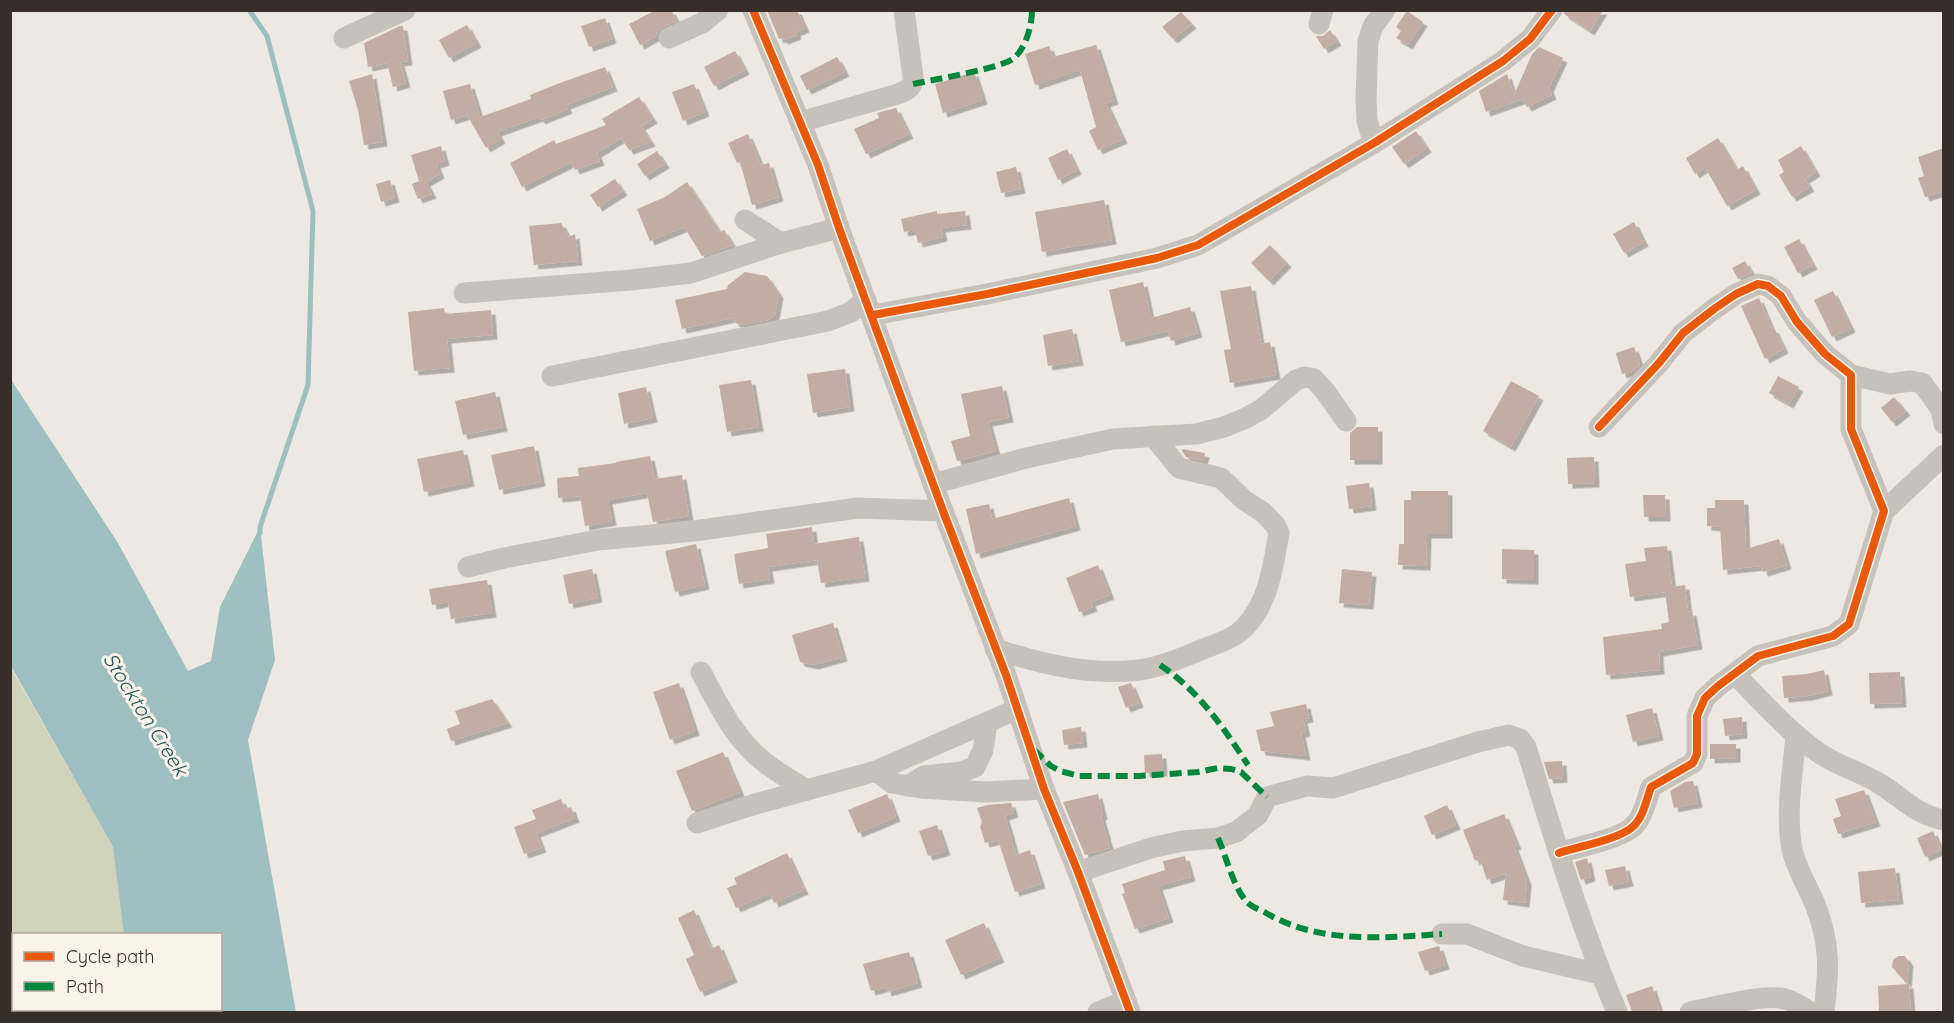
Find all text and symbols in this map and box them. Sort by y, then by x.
water label: Stockton Creek [98,648,195,782]
legend [12,933,222,1011]
text: Cycle path [66,945,154,968]
text: Path [66,975,104,998]

